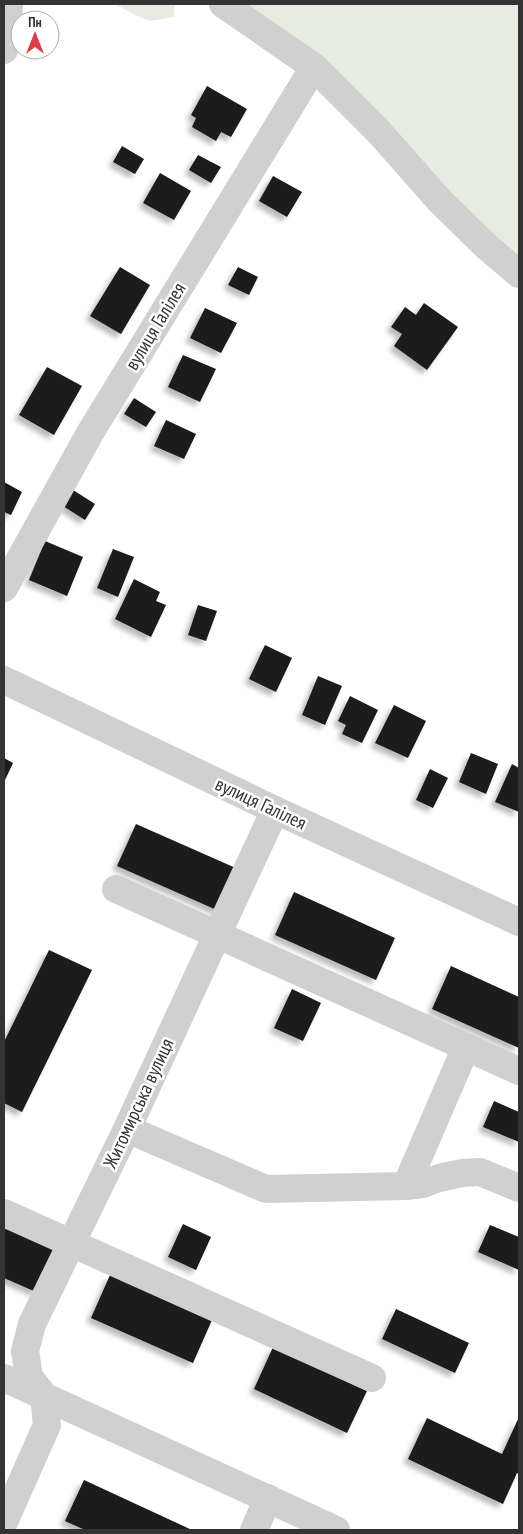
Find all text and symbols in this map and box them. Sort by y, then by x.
north arrow [10,10,60,60]
text: Пн [28,13,42,31]
street label: вулиця Галілея [120,278,190,374]
street label: вулиця Галілея [212,771,310,835]
street label: Житомирська вулиця [97,1034,179,1173]

